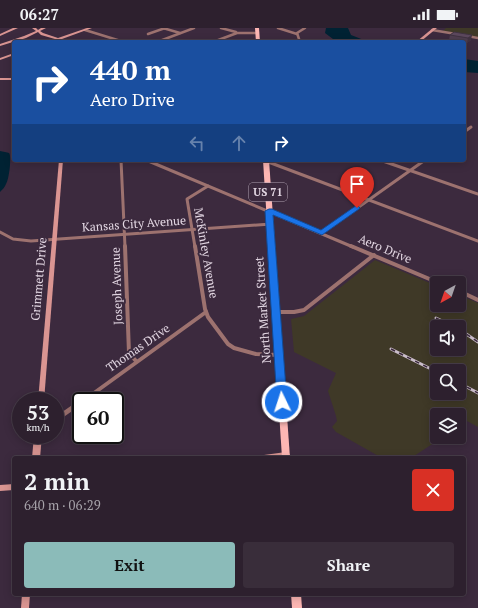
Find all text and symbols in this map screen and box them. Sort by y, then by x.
text: 06:27 [20,4,59,24]
text: 440 m [90,51,171,88]
icon: right [24,56,76,108]
text: Aero Drive [90,87,175,111]
icon: left [186,132,208,154]
icon: ahead [228,132,250,154]
icon: right [270,132,292,154]
pin [340,167,374,208]
icon: arrive [346,173,368,195]
road number: US 71 [249,183,287,201]
street label: McKinley Avenue [191,206,222,300]
street label: Kansas City Avenue [82,212,186,235]
street label: Aero Drive [356,231,414,267]
street label: Grimmett Drive [27,237,50,321]
street label: Joseph Avenue [108,247,125,325]
street label: North Market Street [251,256,274,364]
north arrow [430,276,466,312]
map controls [430,276,466,444]
street label: Thomas Drive [103,320,172,375]
button: sound [430,320,466,356]
button: search [430,364,466,400]
position arrow [261,381,303,423]
speed limit sign: 60 [72,392,124,444]
text: 53 [27,399,49,426]
button: layers [430,408,466,444]
text: km/h [26,421,50,434]
text: 2 min [24,465,90,497]
button: close [412,469,454,511]
text: 640 m · 06:29 [24,496,101,514]
button: Exit [24,542,235,588]
button: Share [243,542,454,588]

